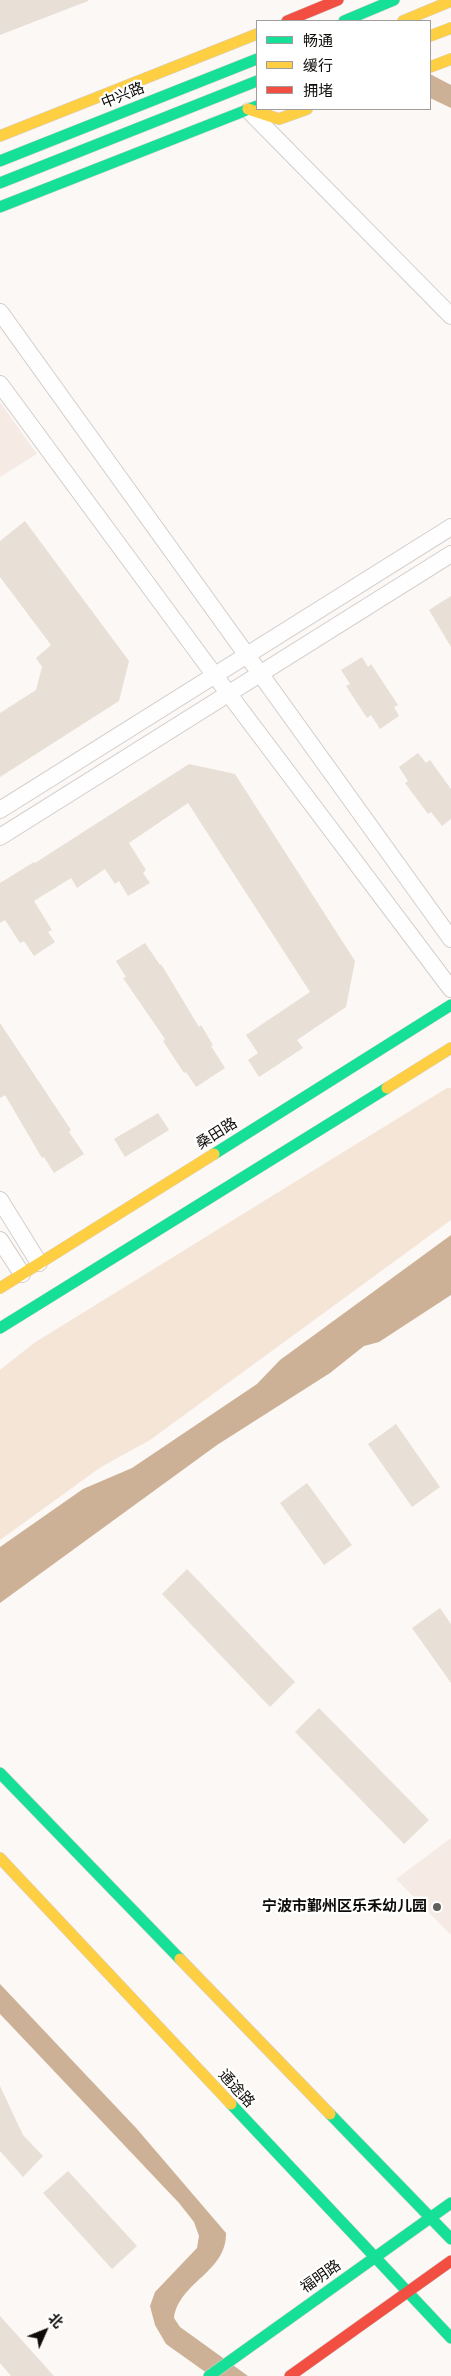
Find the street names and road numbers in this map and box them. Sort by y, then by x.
street label: 中兴路 [99,79,147,113]
street label: 桑田路 [193,1114,241,1154]
street label: 通途路 [214,2066,258,2112]
street label: 福明路 [297,2257,345,2297]

